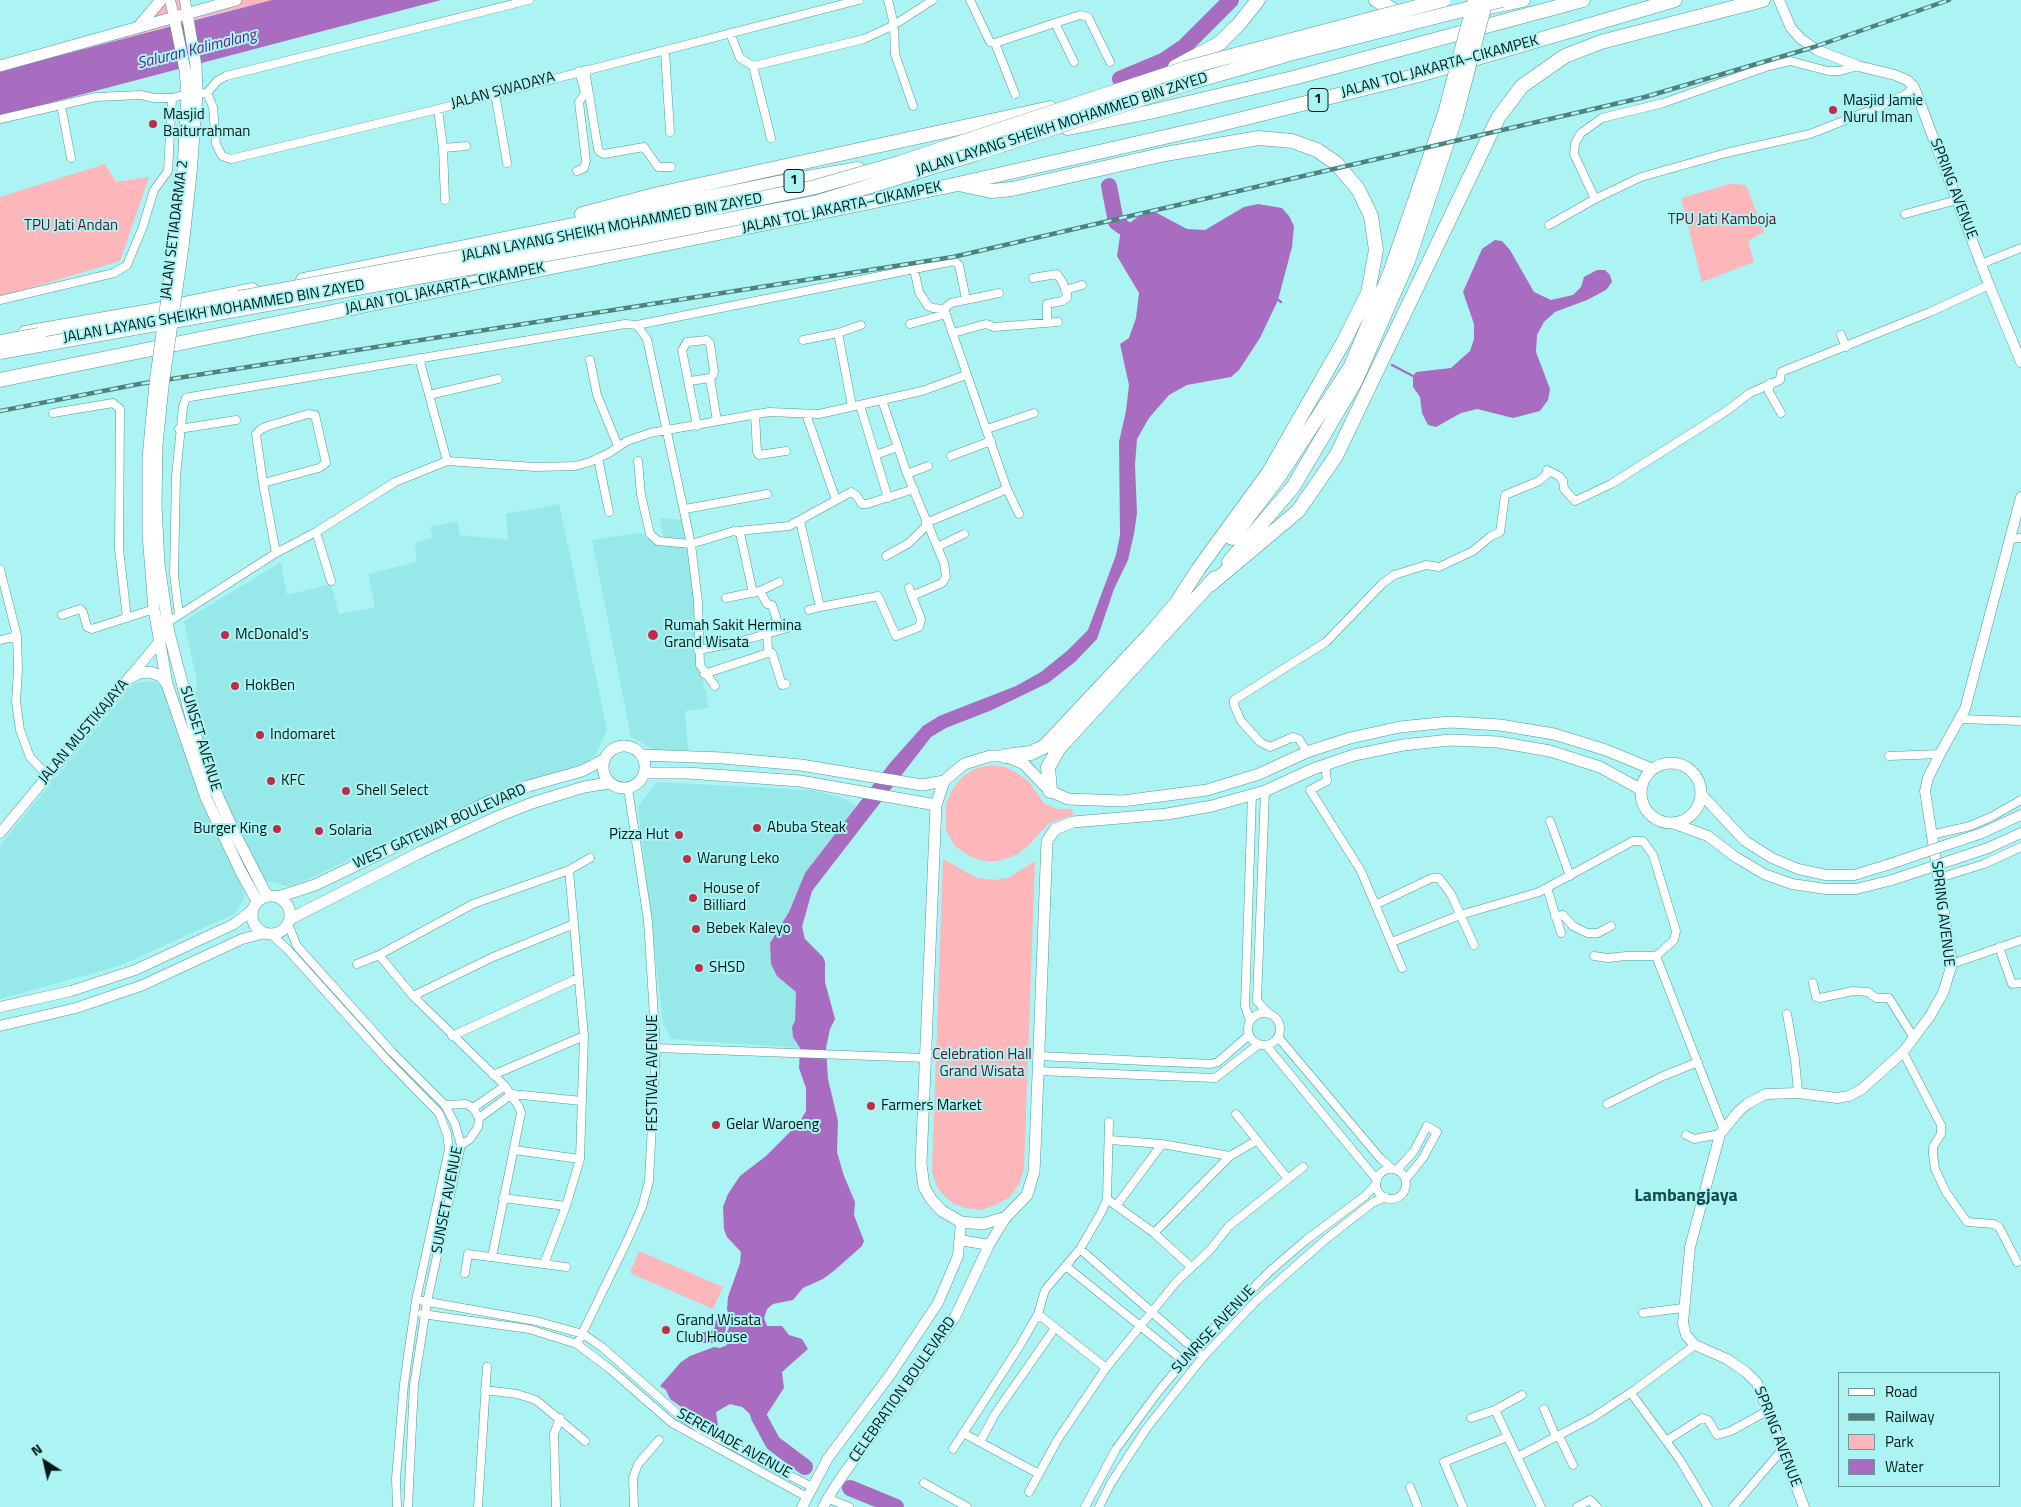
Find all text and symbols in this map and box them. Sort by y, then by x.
water label: Saluran Kalimalang [136,26,258,74]
street label: JALAN TOL JAKARTA–CIKAMPEK [1339,32,1541,102]
street label: JALAN SWADAYA [449,68,557,114]
street label: JALAN LAYANG SHEIKH MOHAMMED BIN ZAYED [914,69,1210,181]
road number: 1 [1308,88,1328,112]
place label: Masjid Jamie Nurul Iman [1843,92,1923,127]
marker: Masjid Jamie Nurul Iman [1827,104,1839,116]
place label: Masjid Baiturrahman [163,106,250,141]
marker: Masjid Baiturrahman [147,118,159,130]
street label: SPRING AVENUE [1926,136,1980,242]
street label: JALAN SETIADARMA 2 [157,159,193,301]
road number: 1 [784,170,804,192]
street label: JALAN TOL JAKARTA–CIKAMPEK [740,178,944,238]
street label: JALAN LAYANG SHEIKH MOHAMMED BIN ZAYED [460,190,764,266]
park label: TPU Jati Kamboja [1668,211,1776,229]
park label: TPU Jati Andan [24,217,118,235]
street label: JALAN TOL JAKARTA–CIKAMPEK [343,259,547,319]
street label: JALAN LAYANG SHEIKH MOHAMMED BIN ZAYED [62,277,366,347]
place label: Rumah Sakit Hermina Grand Wisata [664,617,801,652]
place label: McDonald's [235,626,309,644]
marker: Rumah Sakit Hermina Grand Wisata [646,628,660,642]
marker: McDonald's [219,629,231,641]
street label: JALAN MUSTIKAJAYA [35,676,133,788]
place label: HokBen [245,677,295,695]
marker: HokBen [229,680,241,692]
street label: SUNSET AVENUE [175,684,225,794]
place label: Indomaret [270,726,335,744]
marker: Indomaret [254,729,266,741]
place label: KFC [281,772,305,790]
marker: KFC [265,775,277,787]
street label: WEST GATEWAY BOULEVARD [351,781,529,873]
place label: Shell Select [356,782,429,800]
marker: Shell Select [340,785,352,797]
place label: Abuba Steak [767,819,846,837]
place label: Burger King [193,820,267,838]
place label: Solaria [329,822,372,840]
marker: Abuba Steak [751,822,763,834]
marker: Burger King [271,823,283,835]
marker: Solaria [313,825,325,837]
place label: Pizza Hut [609,826,669,844]
marker: Pizza Hut [673,829,685,841]
place label: Warung Leko [697,850,779,868]
marker: Warung Leko [681,853,693,865]
street label: SPRING AVENUE [1927,860,1957,968]
place label: House of Billiard [703,880,760,915]
marker: House of Billiard [687,892,699,904]
place label: Bebek Kaleyo [706,920,791,938]
marker: Bebek Kaleyo [690,923,702,935]
place label: SHSD [709,959,745,977]
marker: SHSD [693,962,705,974]
street label: FESTIVAL AVENUE [644,1014,662,1132]
park label: Celebration Hall Grand Wisata [932,1046,1032,1081]
place label: Farmers Market [881,1097,982,1115]
marker: Farmers Market [865,1100,877,1112]
place label: Gelar Waroeng [726,1116,819,1134]
marker: Gelar Waroeng [710,1119,722,1131]
street label: SUNSET AVENUE [429,1145,467,1255]
district label: Lambangjaya [1634,1186,1738,1208]
street label: SUNRISE AVENUE [1168,1282,1260,1378]
place label: Grand Wisata Club House [676,1312,761,1347]
street label: CELEBRATION BOULEVARD [846,1314,960,1466]
marker: Grand Wisata Club House [660,1324,672,1336]
legend [1838,1372,2001,1487]
text: Road [1885,1380,1917,1403]
street label: SPRING AVENUE [1750,1384,1804,1490]
street label: SERENADE AVENUE [674,1405,794,1483]
text: Railway [1885,1405,1935,1428]
text: Park [1885,1430,1914,1453]
north arrow [20,1437,70,1487]
text: N [26,1438,46,1461]
text: Water [1885,1455,1924,1478]

